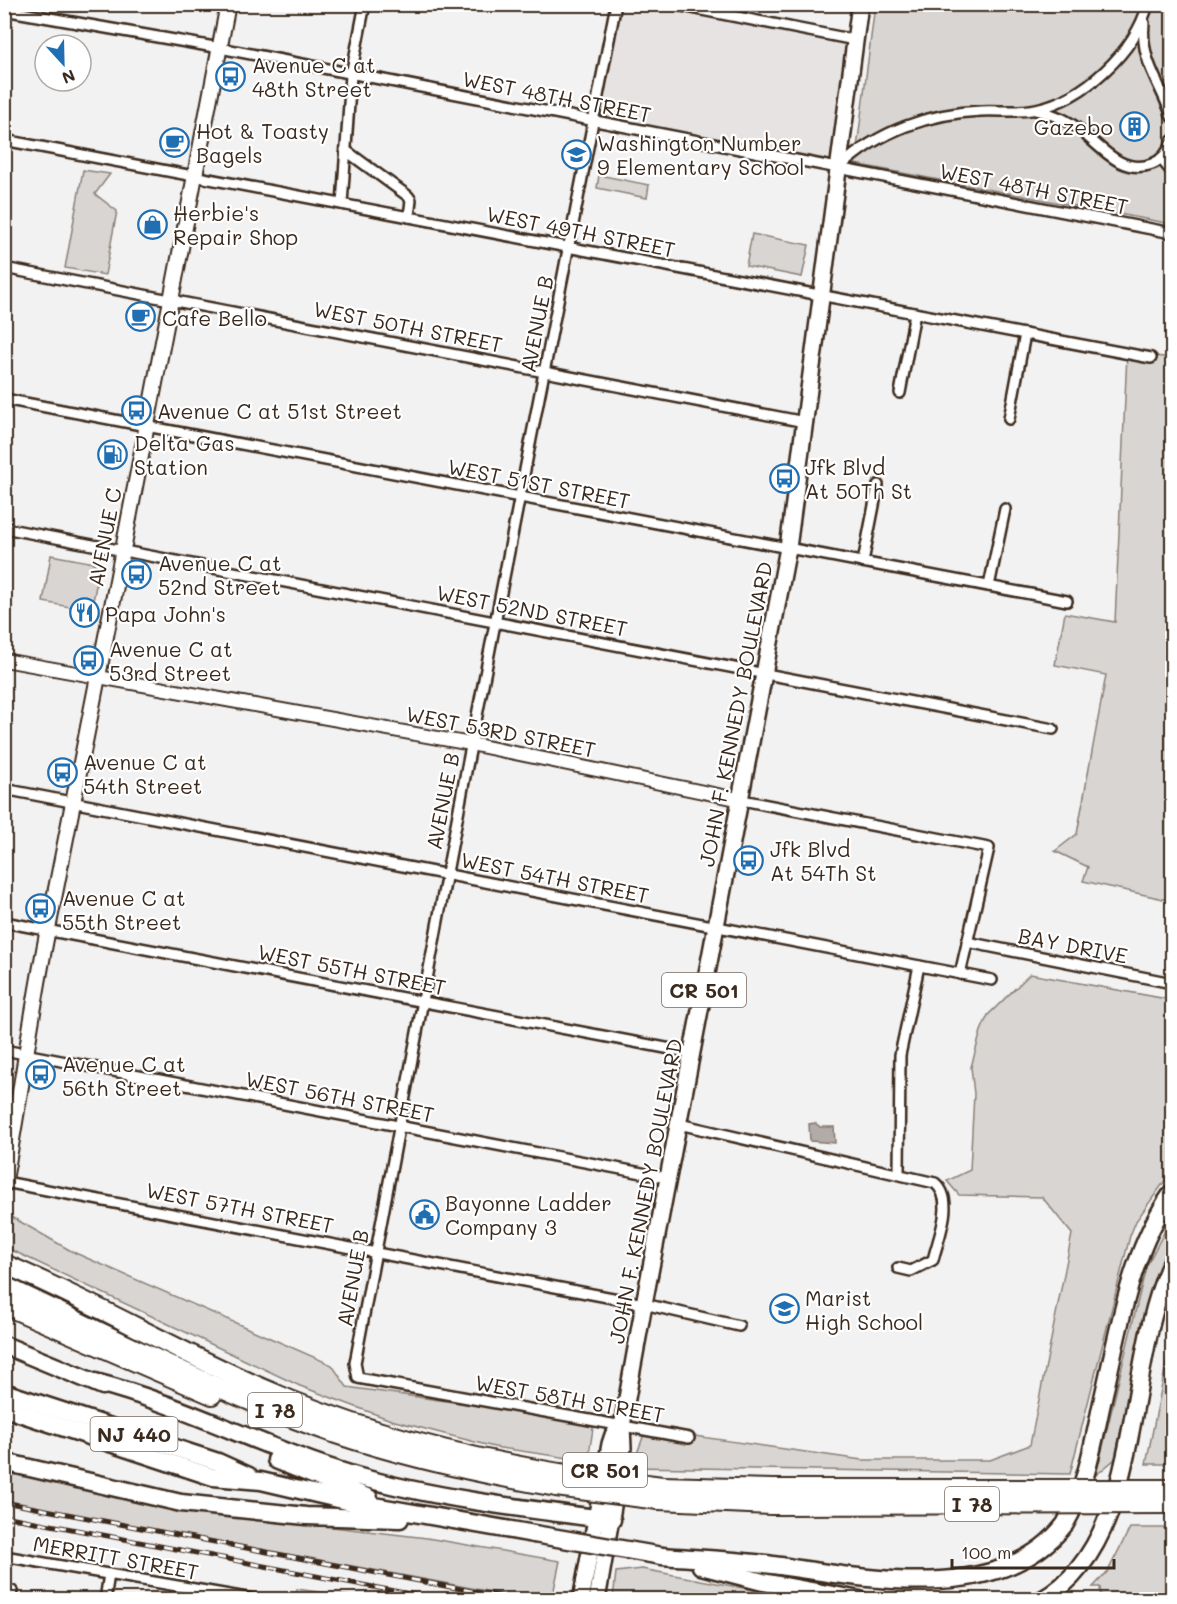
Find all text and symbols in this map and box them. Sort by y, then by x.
north arrow [33,33,93,93]
place label: Avenue C at 48th Street [252,51,375,102]
bus stop icon: Avenue C at 48th Street [215,60,247,92]
street label: WEST 48TH STREET [460,64,654,128]
text: N [59,65,78,89]
building icon: Gazebo [1118,110,1150,142]
place label: Gazebo [1034,113,1113,140]
place label: Hot & Toasty Bagels [196,117,329,168]
cafe icon: Hot & Toasty Bagels [159,126,191,158]
place label: Washington Number 9 Elementary School [597,129,805,180]
school or university icon: Washington Number 9 Elementary School [560,138,592,170]
street label: WEST 48TH STREET [937,156,1131,220]
place label: Herbie's Repair Shop [173,199,298,250]
street label: WEST 49TH STREET [484,199,678,263]
shop icon: Herbie's Repair Shop [136,208,168,240]
street label: AVENUE B [513,273,559,375]
street label: WEST 50TH STREET [311,294,505,358]
cafe icon: Cafe Bello [125,301,157,333]
place label: Cafe Bello [162,304,267,331]
bus stop icon: Avenue C at 51st Street [120,394,152,426]
place label: Avenue C at 51st Street [157,397,402,424]
place label: Delta Gas Station [134,429,235,480]
fuel station icon: Delta Gas Station [97,438,129,470]
street label: WEST 51ST STREET [445,452,633,514]
place label: Jfk Blvd At 50Th St [805,453,912,504]
bus stop icon: Jfk Blvd At 50Th St [768,462,800,494]
street label: AVENUE C [81,485,127,589]
place label: Avenue C at 52nd Street [158,549,281,600]
bus stop icon: Avenue C at 52nd Street [121,558,153,590]
street label: JOHN F. KENNEDY BOULEVARD [692,559,778,869]
street label: WEST 52ND STREET [434,578,630,642]
restaurant icon: Papa John's [68,597,100,629]
place label: Papa John's [105,600,226,627]
place label: Avenue C at 53rd Street [109,635,232,686]
bus stop icon: Avenue C at 53rd Street [72,644,104,676]
street label: WEST 53RD STREET [404,699,598,763]
place label: Avenue C at 54th Street [83,748,206,799]
street label: AVENUE B [419,750,465,852]
bus stop icon: Avenue C at 54th Street [46,757,78,789]
place label: Jfk Blvd At 54Th St [770,835,876,886]
bus stop icon: Jfk Blvd At 54Th St [733,844,765,876]
street label: WEST 54TH STREET [458,845,652,909]
place label: Avenue C at 55th Street [62,884,185,935]
bus stop icon: Avenue C at 55th Street [25,893,57,925]
street label: BAY DRIVE [1016,921,1130,969]
street label: WEST 55TH STREET [256,937,448,1001]
road number: CR 501 [662,973,746,1007]
street label: JOHN F. KENNEDY BOULEVARD [602,1036,688,1346]
place label: Avenue C at 56th Street [62,1050,185,1101]
bus stop icon: Avenue C at 56th Street [25,1059,57,1091]
street label: WEST 56TH STREET [243,1064,437,1128]
street label: WEST 57TH STREET [144,1176,336,1238]
place label: Bayonne Ladder Company 3 [445,1189,612,1240]
public building icon: Bayonne Ladder Company 3 [408,1198,440,1230]
street label: AVENUE B [330,1227,374,1329]
place label: Marist High School [805,1284,923,1335]
school or university icon: Marist High School [768,1293,800,1325]
street label: WEST 58TH STREET [473,1368,667,1428]
road number: I 78 [248,1393,302,1427]
road number: NJ 440 [90,1417,178,1451]
road number: CR 501 [563,1453,647,1487]
road number: I 78 [945,1487,999,1521]
street label: MERRITT STREET [31,1529,201,1585]
scale bar [952,1532,1114,1570]
text: 100 m [961,1540,1011,1564]

